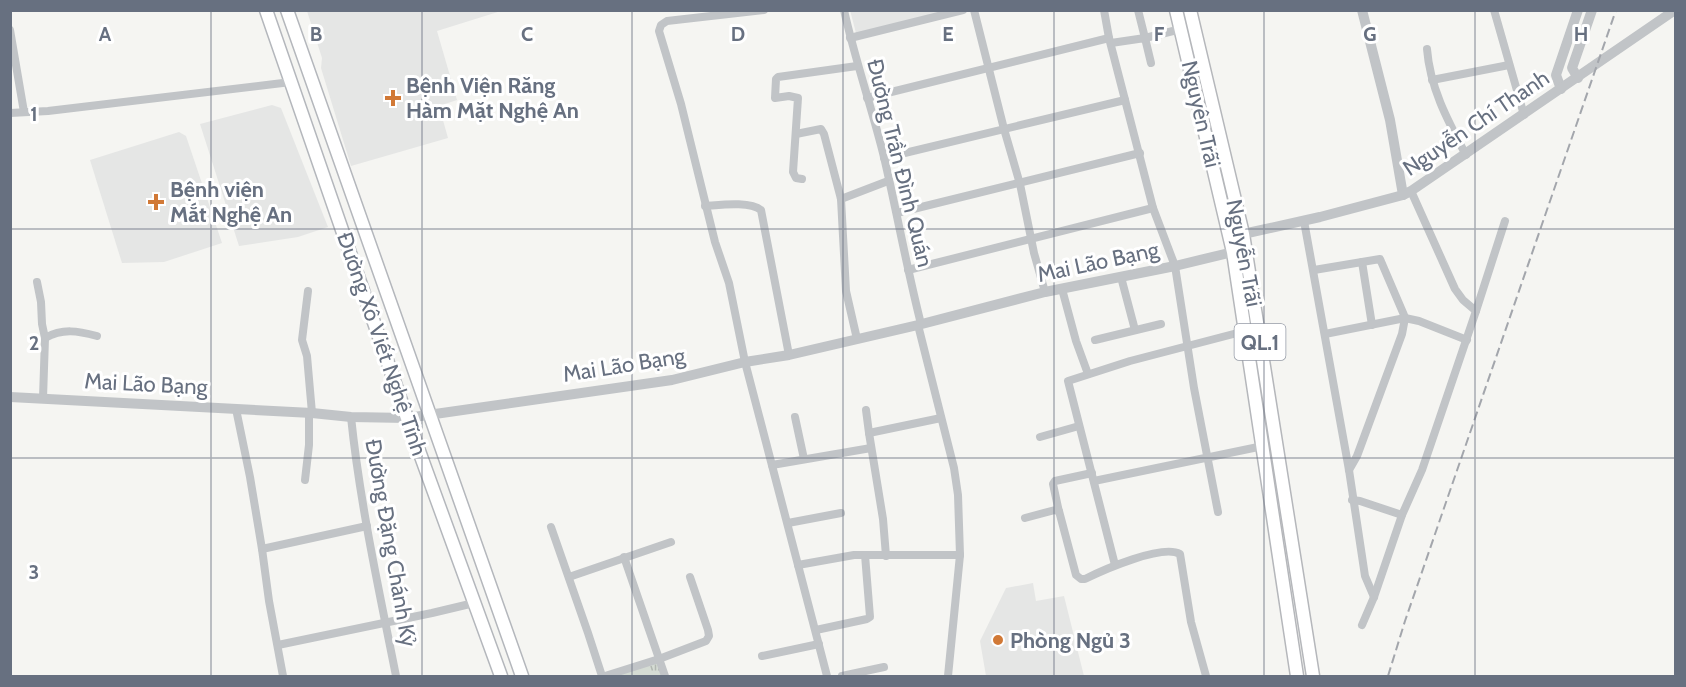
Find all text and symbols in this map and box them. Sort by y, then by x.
text: A [99,22,112,46]
text: B [310,22,322,46]
text: C [521,22,533,46]
text: D [731,22,745,46]
text: E [942,22,954,46]
text: F [1154,22,1165,46]
text: G [1363,22,1377,46]
text: H [1574,22,1588,46]
street label: Đường Trần Đình Quán [861,56,939,270]
street label: Nguyên Trãi [1176,58,1226,170]
street label: Nguyễn Chí Thanh [1398,64,1554,182]
place label: Bệnh Viện Răng Hàm Mặt Nghệ An [406,72,579,124]
marker: Bệnh Viện Răng Hàm Mặt Nghệ An [384,89,402,107]
text: 1 [30,102,38,126]
place label: Bệnh viện Mắt Nghệ An [170,176,292,228]
marker: Bệnh viện Mắt Nghệ An [147,193,165,211]
street label: Nguyễn Trãi [1220,197,1268,309]
street label: Đường Xô Viết Nghệ Tĩnh [331,229,433,459]
street label: Mai Lão Bạng [1035,236,1162,288]
road number: QL.1 [1234,324,1286,360]
text: 2 [29,331,39,355]
street label: Mai Lão Bạng [561,342,688,388]
street label: Mai Lão Bạng [84,367,209,401]
street label: Đường Đặng Chánh Kỷ [359,437,423,649]
text: 3 [29,560,39,584]
place label: Phòng Ngủ 3 [1010,627,1131,654]
marker: Phòng Ngủ 3 [991,633,1005,647]

